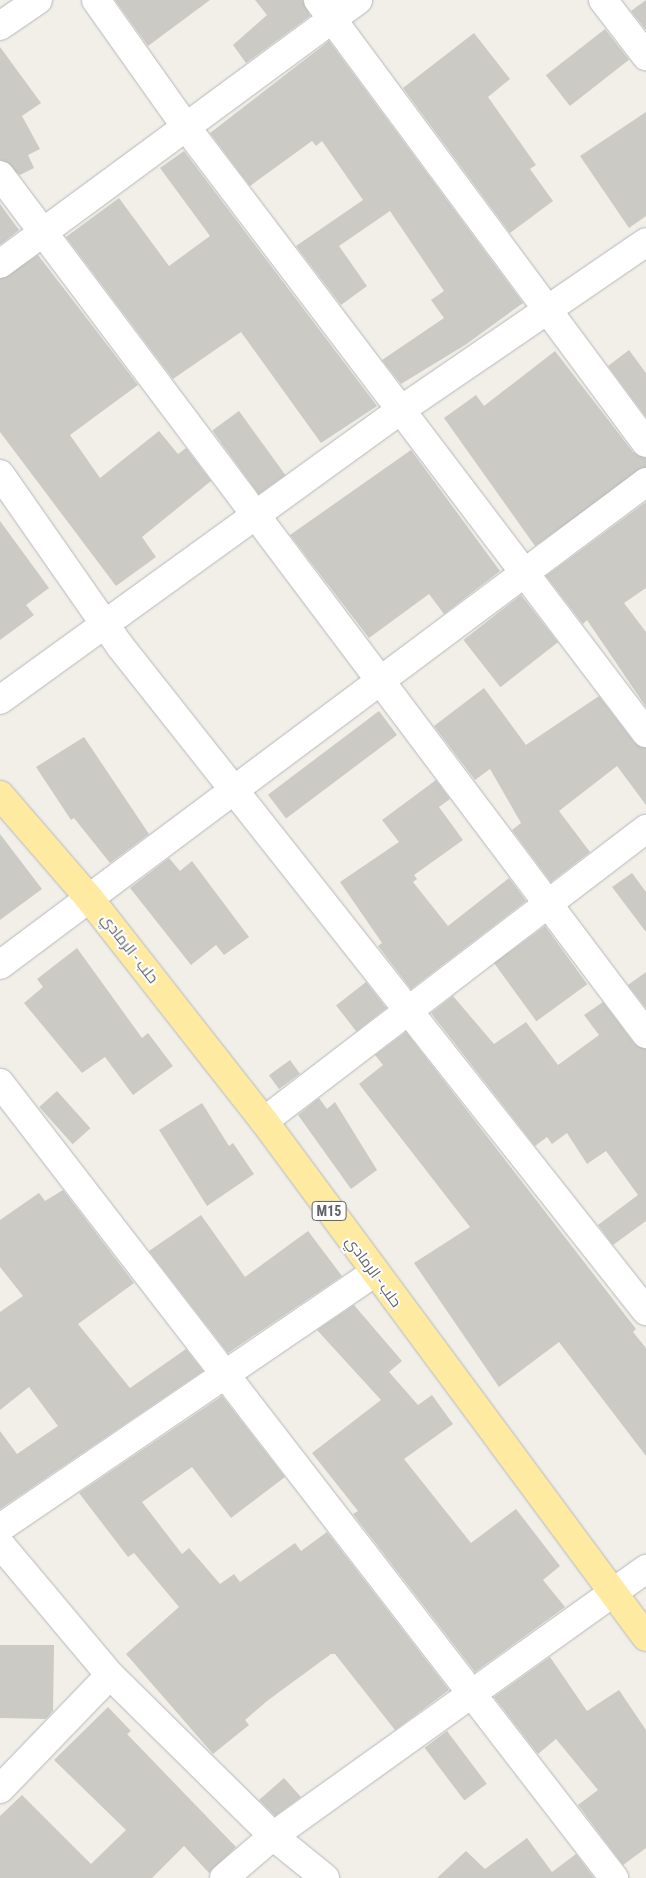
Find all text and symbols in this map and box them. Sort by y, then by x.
street label: حلب - الرمادي [96,911,162,987]
road number: M15 [312,1200,346,1222]
street label: حلب - الرمادي [341,1233,405,1311]

